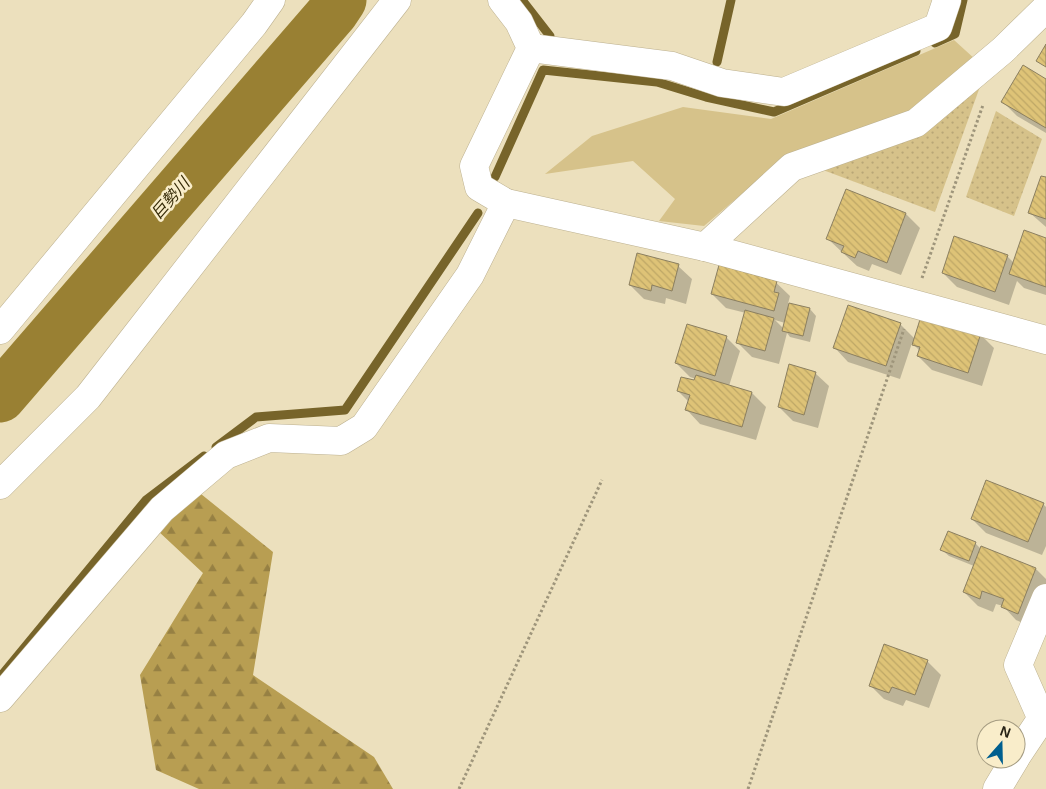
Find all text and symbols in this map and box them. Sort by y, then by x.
water label: 巨勢川 [148,173,194,222]
north arrow [976,719,1026,769]
text: N [998,723,1013,741]

